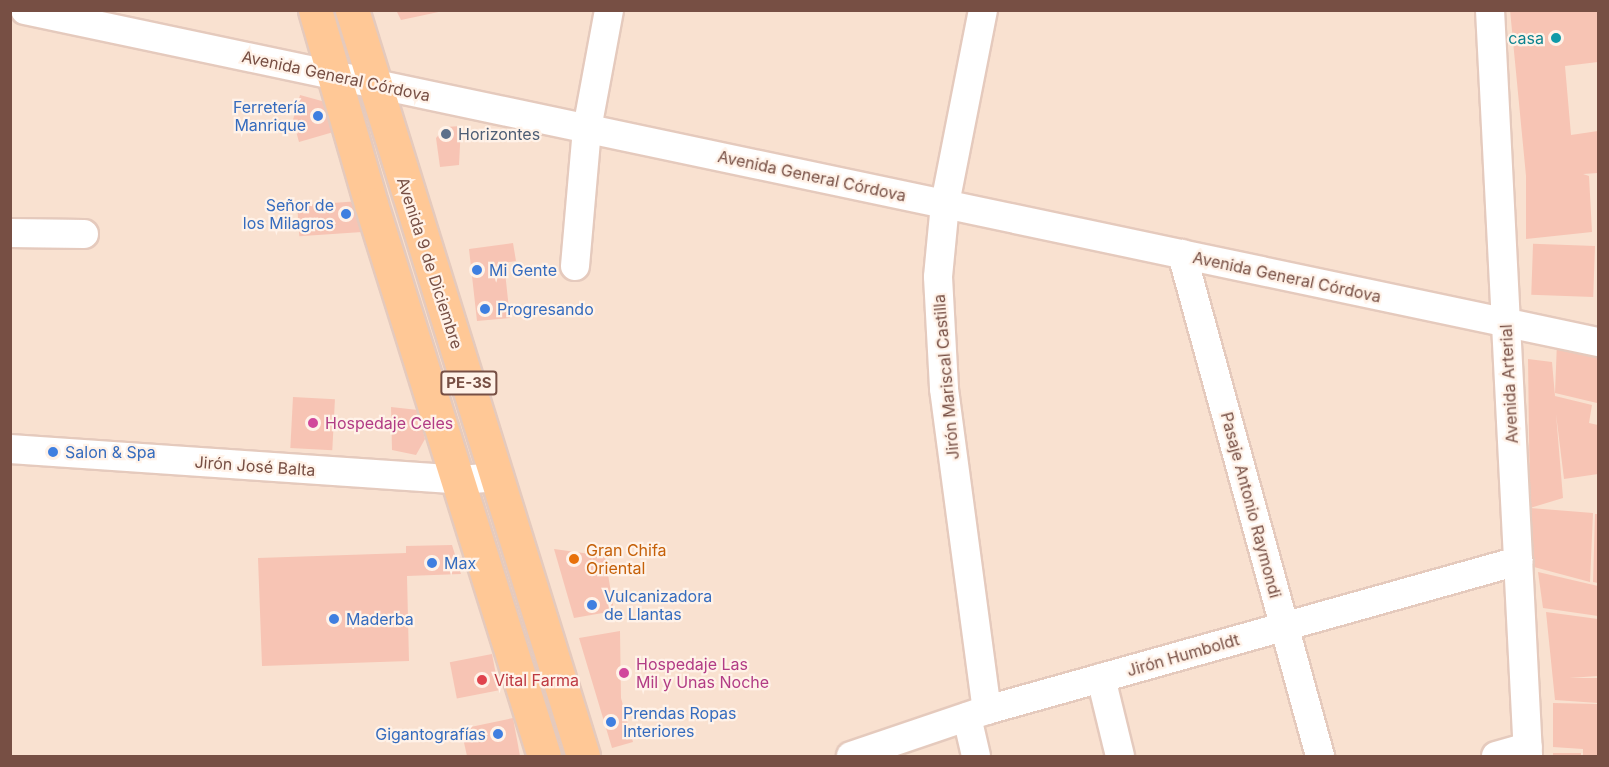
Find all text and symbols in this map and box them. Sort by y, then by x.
place label: casa [1508,28,1544,48]
marker: casa [1549,31,1563,45]
street label: Avenida General Córdova [240,47,432,105]
place label: Ferretería Manrique [233,97,306,135]
marker: Ferretería Manrique [311,109,325,123]
place label: Horizontes [458,124,540,144]
marker: Horizontes [439,127,453,141]
street label: Avenida General Córdova [716,147,908,205]
street label: Avenida 9 de Diciembre [393,175,467,351]
place label: Señor de los Milagros [243,195,334,233]
marker: Señor de los Milagros [339,207,353,221]
street label: Avenida General Córdova [1191,248,1383,306]
place label: Mi Gente [489,260,557,280]
marker: Mi Gente [470,263,484,277]
street label: Jirón Mariscal Castilla [929,293,963,461]
place label: Progresando [497,299,594,319]
marker: Progresando [478,302,492,316]
street label: Avenida Arterial [1496,324,1522,444]
road number: PE-3S [439,371,499,395]
street label: Pasaje Antonio Raymondi [1217,410,1285,600]
place label: Hospedaje Celes [325,413,453,433]
marker: Hospedaje Celes [306,416,320,430]
place label: Salon & Spa [65,442,156,462]
marker: Salon & Spa [46,445,60,459]
street label: Jirón José Balta [194,452,316,480]
place label: Gran Chifa Oriental [586,540,667,578]
marker: Gran Chifa Oriental [567,552,581,566]
place label: Max [444,553,476,573]
marker: Max [425,556,439,570]
place label: Vulcanizadora de Llantas [604,586,712,624]
marker: Vulcanizadora de Llantas [585,598,599,612]
place label: Maderba [346,609,414,629]
marker: Maderba [327,612,341,626]
street label: Jirón Humboldt [1124,630,1242,680]
place label: Hospedaje Las Mil y Unas Noche [636,654,769,692]
marker: Hospedaje Las Mil y Unas Noche [617,666,631,680]
place label: Vital Farma [494,670,579,690]
marker: Vital Farma [475,673,489,687]
place label: Prendas Ropas Interiores [623,703,737,741]
marker: Prendas Ropas Interiores [604,715,618,729]
place label: Gigantografías [375,724,486,744]
marker: Gigantografías [491,727,505,741]

